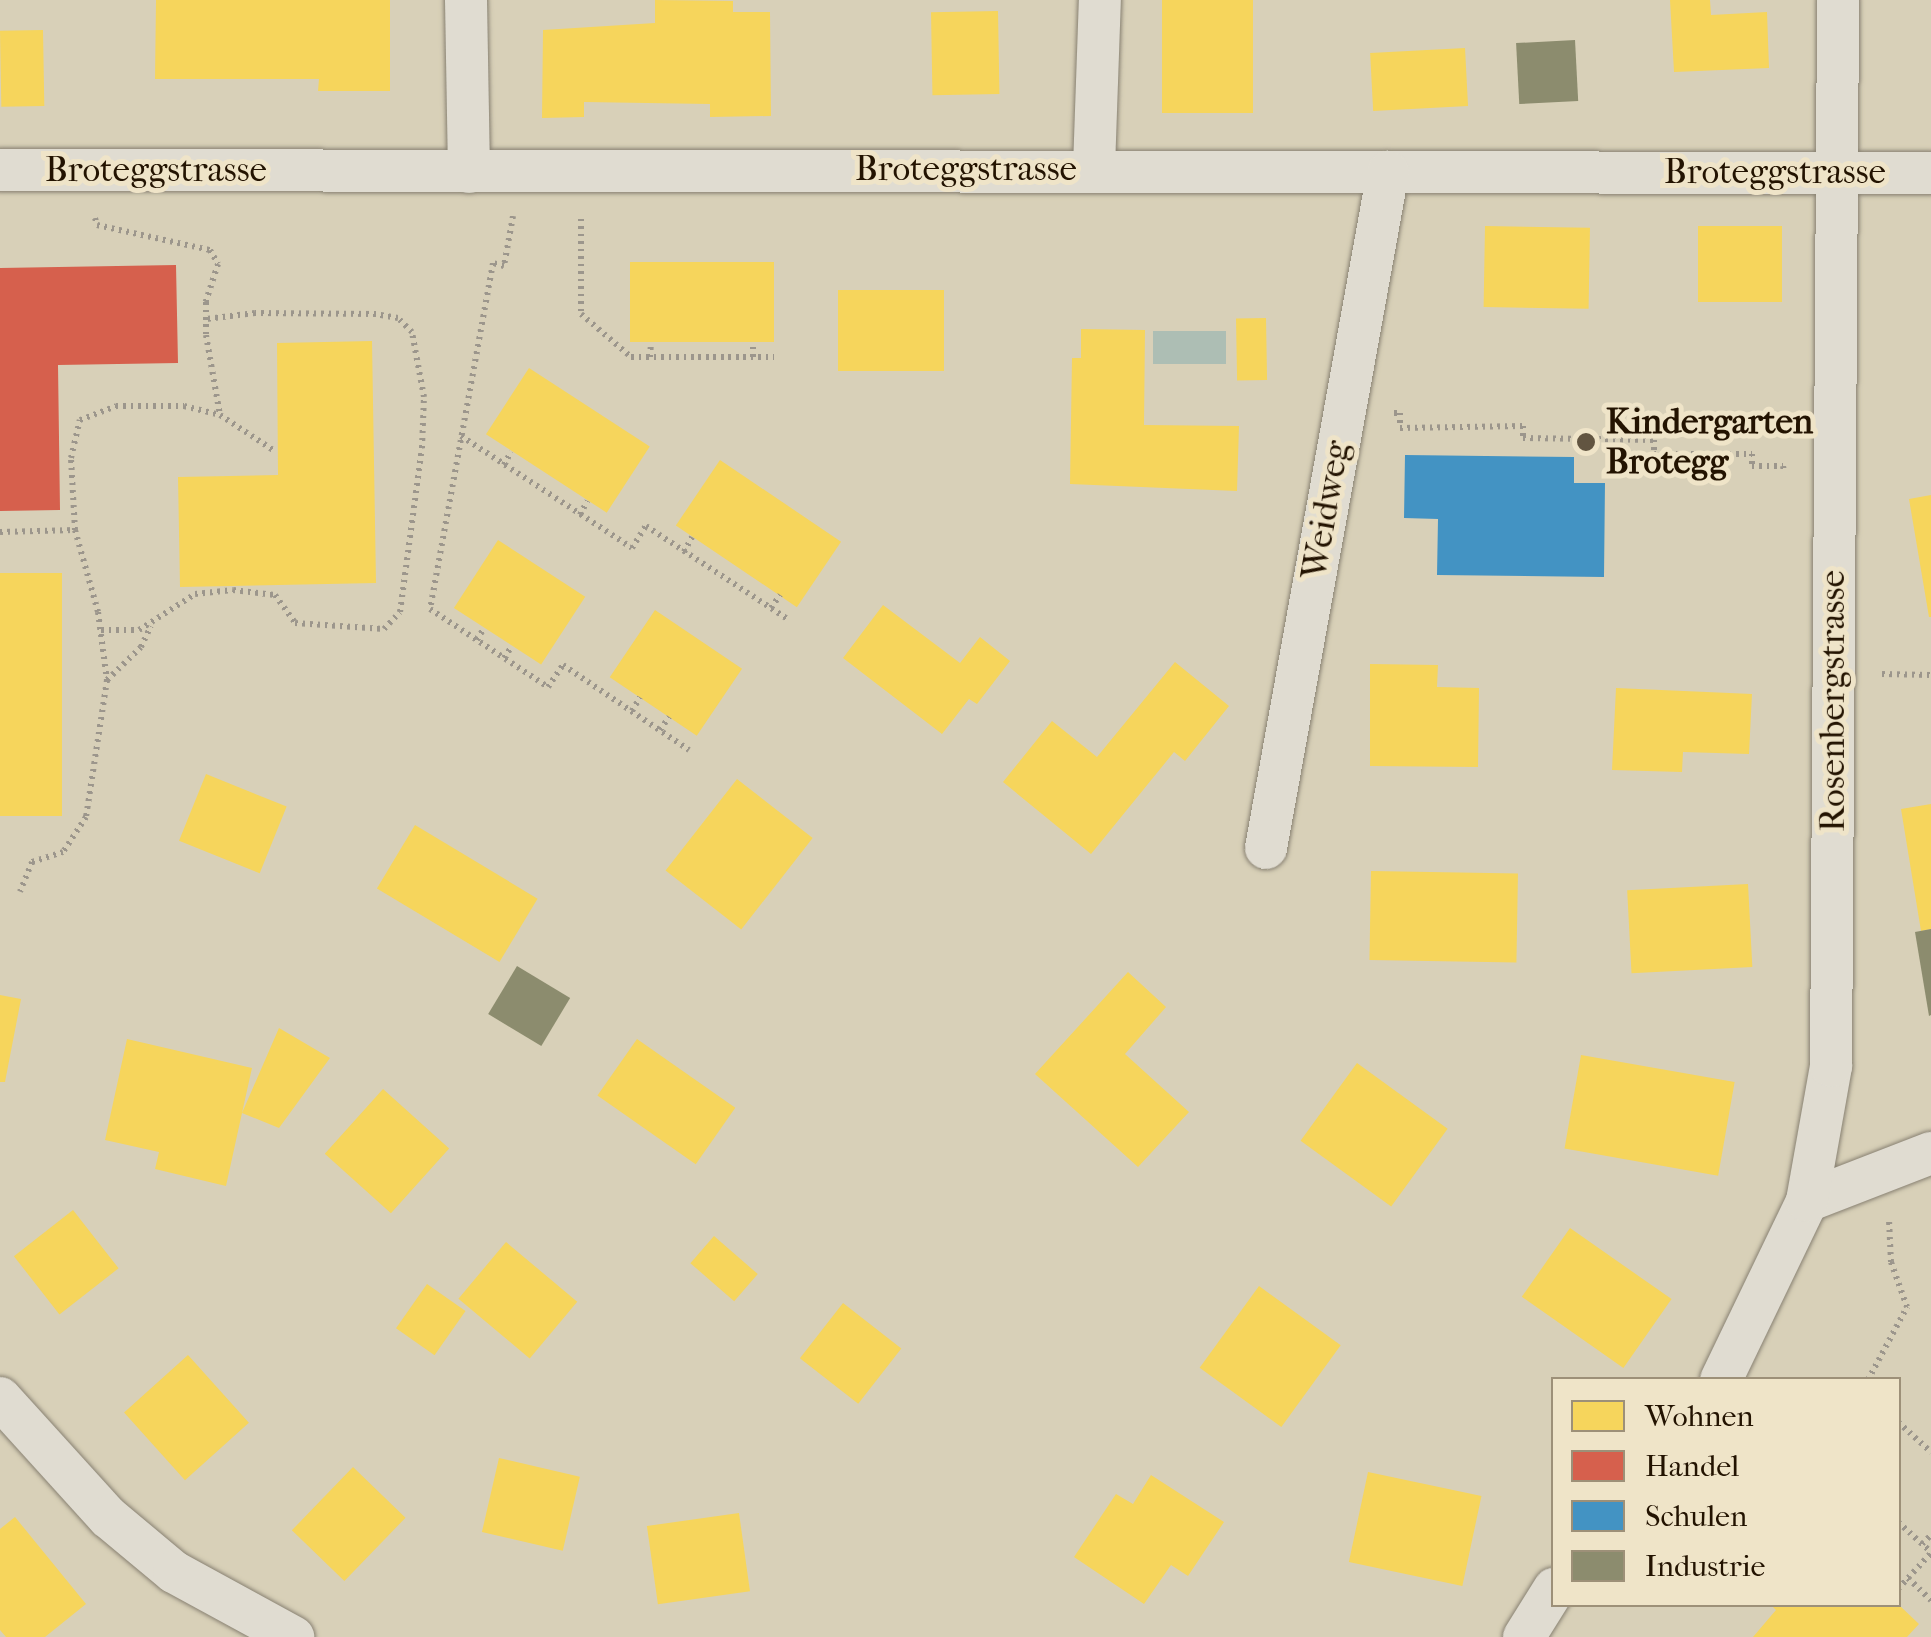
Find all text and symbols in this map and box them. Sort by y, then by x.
street label: Broteggstrasse [855,148,1077,190]
street label: Broteggstrasse [45,149,267,191]
street label: Broteggstrasse [1664,151,1886,193]
place label: Kindergarten Brotegg [1606,401,1813,483]
marker: Kindergarten Brotegg [1575,431,1597,453]
street label: Weidweg [1293,438,1359,582]
street label: Rosenbergstrasse [1812,570,1854,832]
legend [1551,1377,1901,1607]
text: Wohnen [1645,1399,1754,1434]
text: Handel [1645,1449,1739,1484]
text: Schulen [1645,1499,1747,1534]
text: Industrie [1645,1549,1765,1584]

